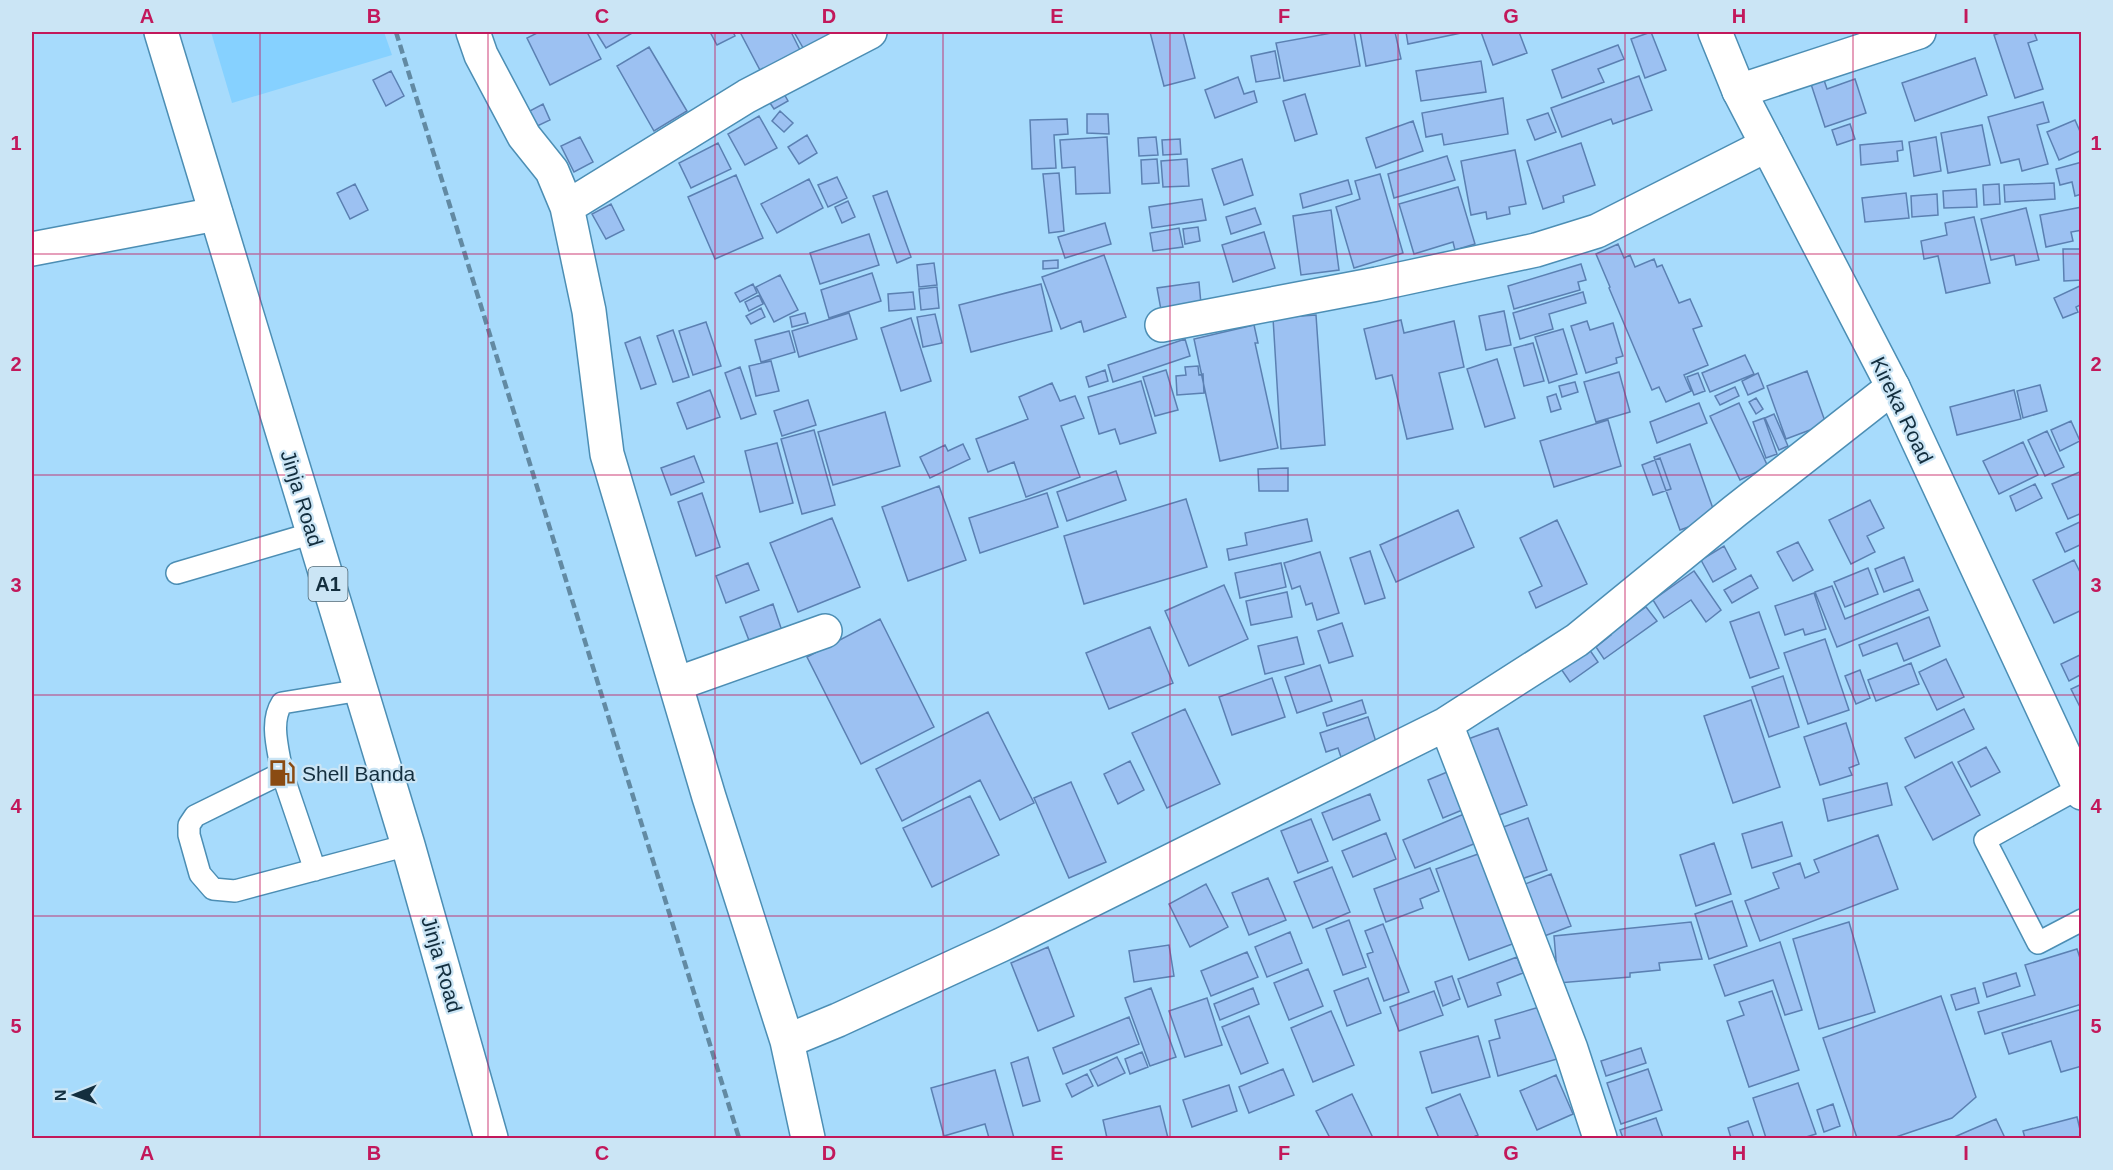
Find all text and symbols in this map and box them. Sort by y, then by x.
text: A [140,5,154,27]
text: B [367,5,381,27]
text: C [595,5,609,27]
text: D [822,5,836,27]
text: E [1050,5,1064,27]
text: F [1278,5,1290,27]
text: G [1503,5,1519,27]
text: H [1732,5,1746,27]
text: I [1963,5,1969,27]
text: 1 [10,132,22,154]
text: 1 [2090,132,2102,154]
text: 2 [10,353,22,375]
street label: Kireka Road [1866,353,1938,467]
text: 2 [2090,353,2102,375]
street label: Jinja Road [276,447,328,549]
road number: A1 [308,567,348,601]
text: 3 [10,574,22,596]
text: 3 [2090,574,2102,596]
fuel station icon: Shell Banda [267,758,297,788]
place label: Shell Banda [302,762,416,785]
text: 4 [10,795,22,817]
text: 4 [2090,795,2102,817]
street label: Jinja Road [417,913,467,1015]
text: 5 [10,1015,22,1037]
text: 5 [2090,1015,2102,1037]
north arrow [45,1065,105,1125]
text: N [52,1089,69,1101]
text: A [140,1142,154,1164]
text: B [367,1142,381,1164]
text: C [595,1142,609,1164]
text: D [822,1142,836,1164]
text: E [1050,1142,1064,1164]
text: F [1278,1142,1290,1164]
text: G [1503,1142,1519,1164]
text: H [1732,1142,1746,1164]
text: I [1963,1142,1969,1164]

